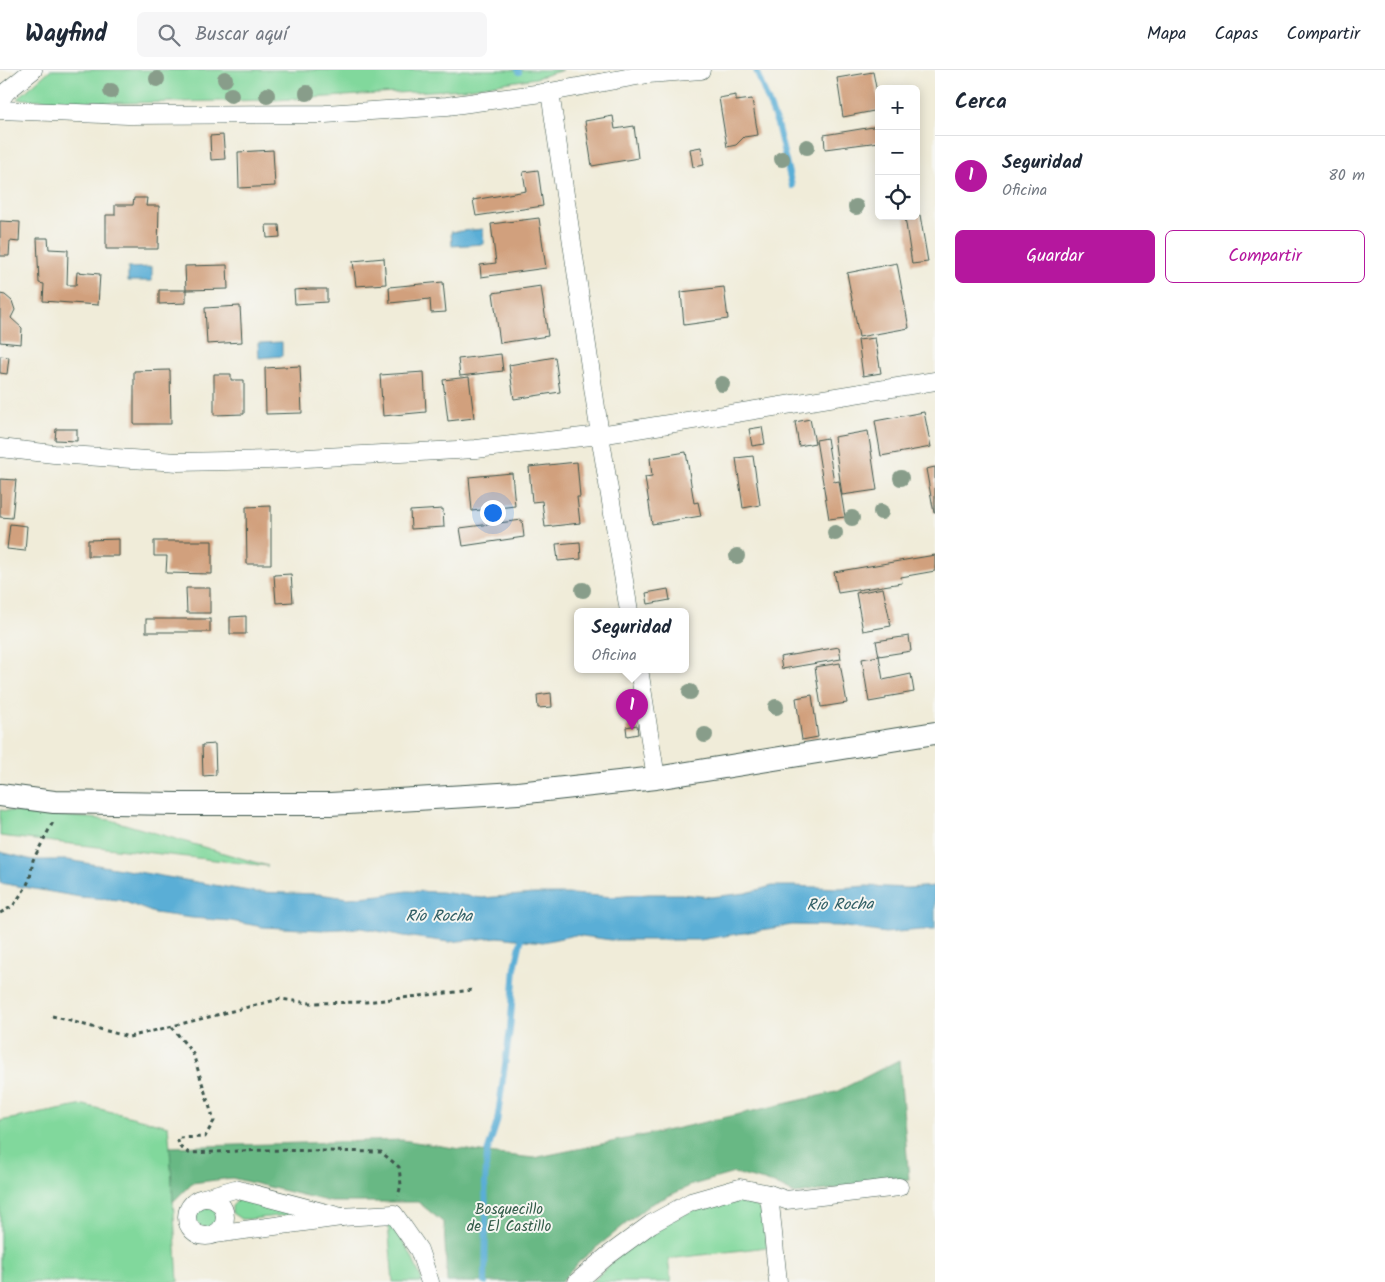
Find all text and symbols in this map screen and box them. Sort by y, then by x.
search box [137,12,487,57]
text: Wayfind [25,15,107,54]
text: Buscar aquí [195,20,287,50]
text: Mapa [1147,20,1187,49]
text: Capas [1215,20,1259,49]
text: Compartir [1287,20,1360,49]
icon: search [155,21,183,49]
map controls [875,85,920,220]
button: + [875,85,920,130]
text: Cerca [955,86,1007,119]
button: − [875,130,920,175]
text: Seguridad [1002,148,1082,178]
text: 1 [969,163,973,188]
text: 80 m [1328,163,1365,188]
button: locate [875,175,920,220]
text: Oficina [1002,178,1047,203]
button: Guardar [955,230,1155,283]
button: Compartir [1165,230,1365,283]
your location [480,500,506,526]
popup [574,608,689,673]
text: Seguridad [591,613,672,643]
text: Oficina [591,643,637,668]
pin: 1 [616,689,648,730]
water label: Río Rocha [806,892,875,918]
water label: Río Rocha [406,904,474,929]
park label: Bosquecillo de El Castillo [467,1198,552,1239]

